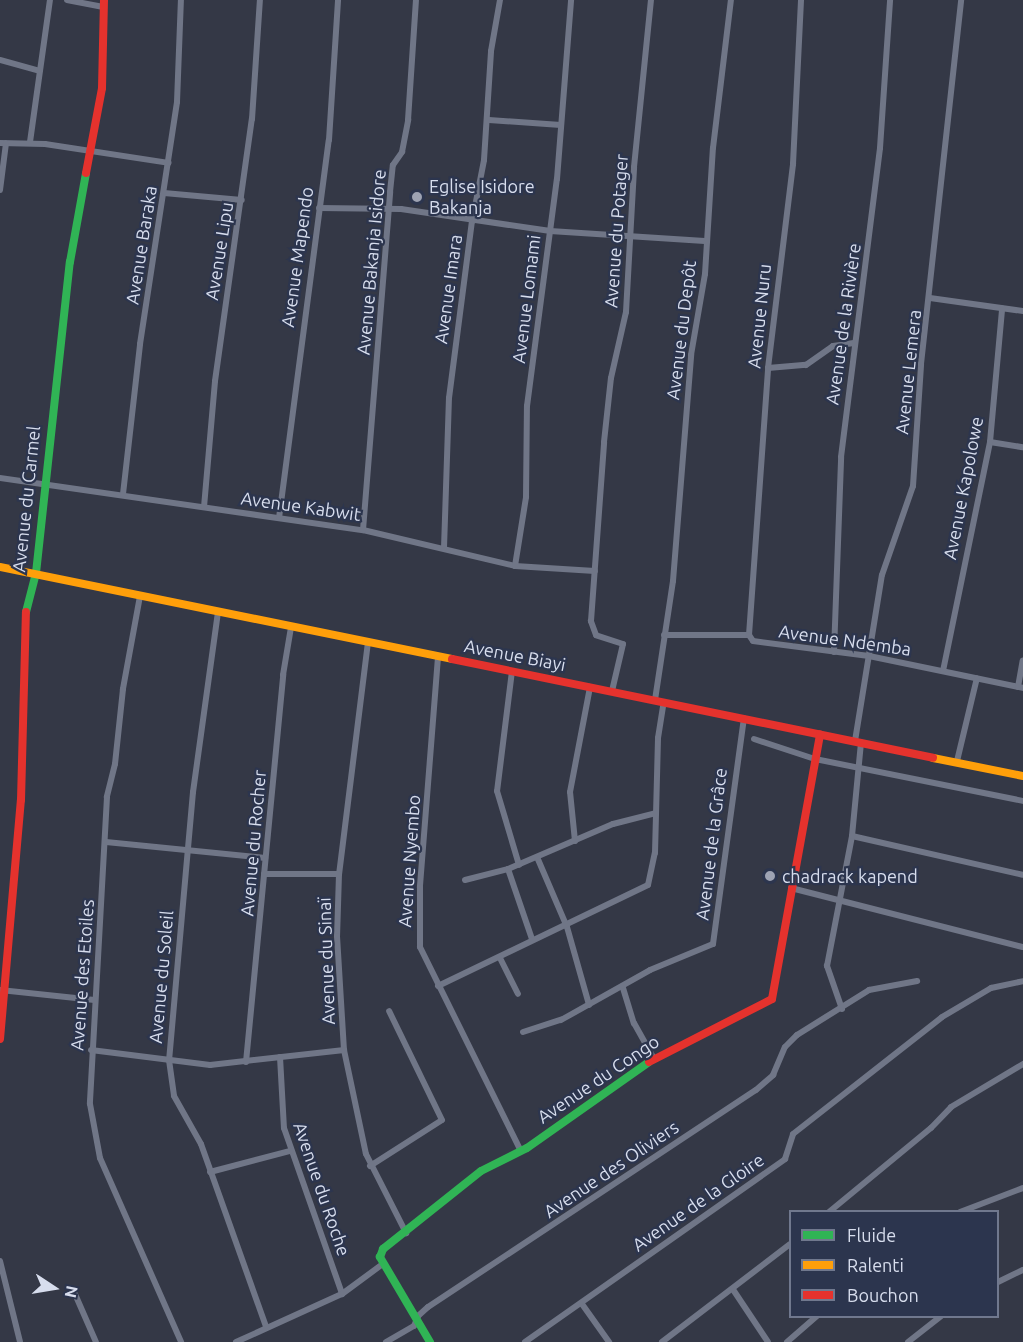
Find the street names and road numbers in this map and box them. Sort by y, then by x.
street label: Avenue du Potager [600,153,632,309]
street label: Avenue Bakanja Isidore [352,168,390,356]
street label: Avenue Baraka [121,184,161,306]
street label: Avenue Mapendo [276,185,318,329]
street label: Avenue Lipu [201,200,237,302]
street label: Avenue Imara [430,233,466,345]
street label: Avenue Lomami [507,234,545,364]
street label: Avenue de la Rivière [821,242,865,406]
street label: Avenue du Depôt [662,259,700,401]
street label: Avenue Nuru [743,263,775,369]
street label: Avenue Lemera [891,309,925,435]
street label: Avenue Kapolowe [939,415,987,561]
street label: Avenue du Carmel [8,425,44,573]
street label: Avenue Kabwit [240,487,362,525]
street label: Avenue Ndemba [777,620,913,660]
street label: Avenue Biayi [462,635,568,675]
street label: Avenue de la Grâce [691,766,731,922]
street label: Avenue du Rocher [236,769,270,917]
street label: Avenue Nyembo [394,794,424,928]
street label: Avenue du Sinaï [313,897,339,1025]
street label: Avenue des Etoiles [66,899,98,1051]
street label: Avenue du Soleil [144,910,178,1044]
street label: Avenue du Congo [533,1030,663,1128]
street label: Avenue des Oliviers [540,1116,682,1222]
street label: Avenue du Roche [289,1119,355,1259]
street label: Avenue de la Gloire [628,1148,768,1256]

